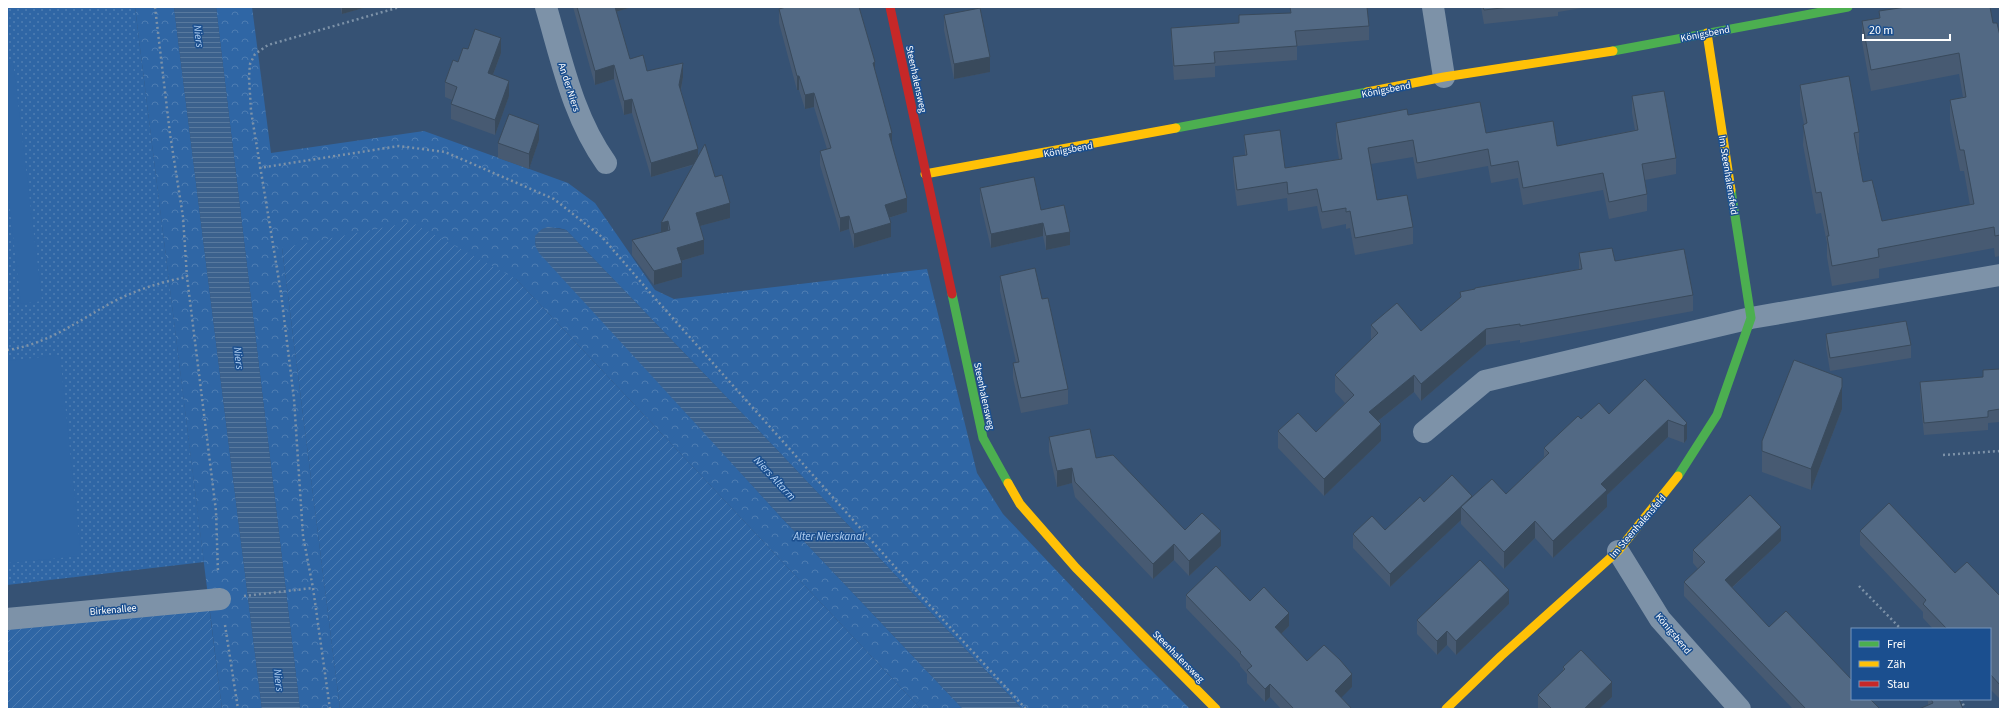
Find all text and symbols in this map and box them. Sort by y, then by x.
scale bar [1863,16,1950,42]
street label: Königsbend [1679,22,1731,46]
text: 20 m [1869,22,1893,39]
water label: Niers [190,24,207,49]
street label: Steenhalensweg [902,44,930,114]
street label: An der Niers [555,61,583,113]
street label: Königsbend [1360,78,1412,102]
street label: Im Steenhalensfeld [1715,134,1741,216]
street label: Königsbend [1042,139,1094,161]
water label: Niers [230,346,247,371]
street label: Steenhalensweg [970,361,998,431]
water label: Niers Altarm [750,453,799,504]
street label: Im Steenhalensfeld [1606,492,1669,562]
water label: Alter Nierskanal [792,529,865,544]
street label: Birkenallee [89,601,137,619]
street label: Königsbend [1652,610,1695,657]
street label: Steenhalensweg [1149,628,1207,686]
legend [1851,628,1991,700]
text: Frei [1887,636,1906,653]
text: Zäh [1887,656,1906,673]
water label: Niers [270,668,287,693]
text: Stau [1887,676,1910,693]

